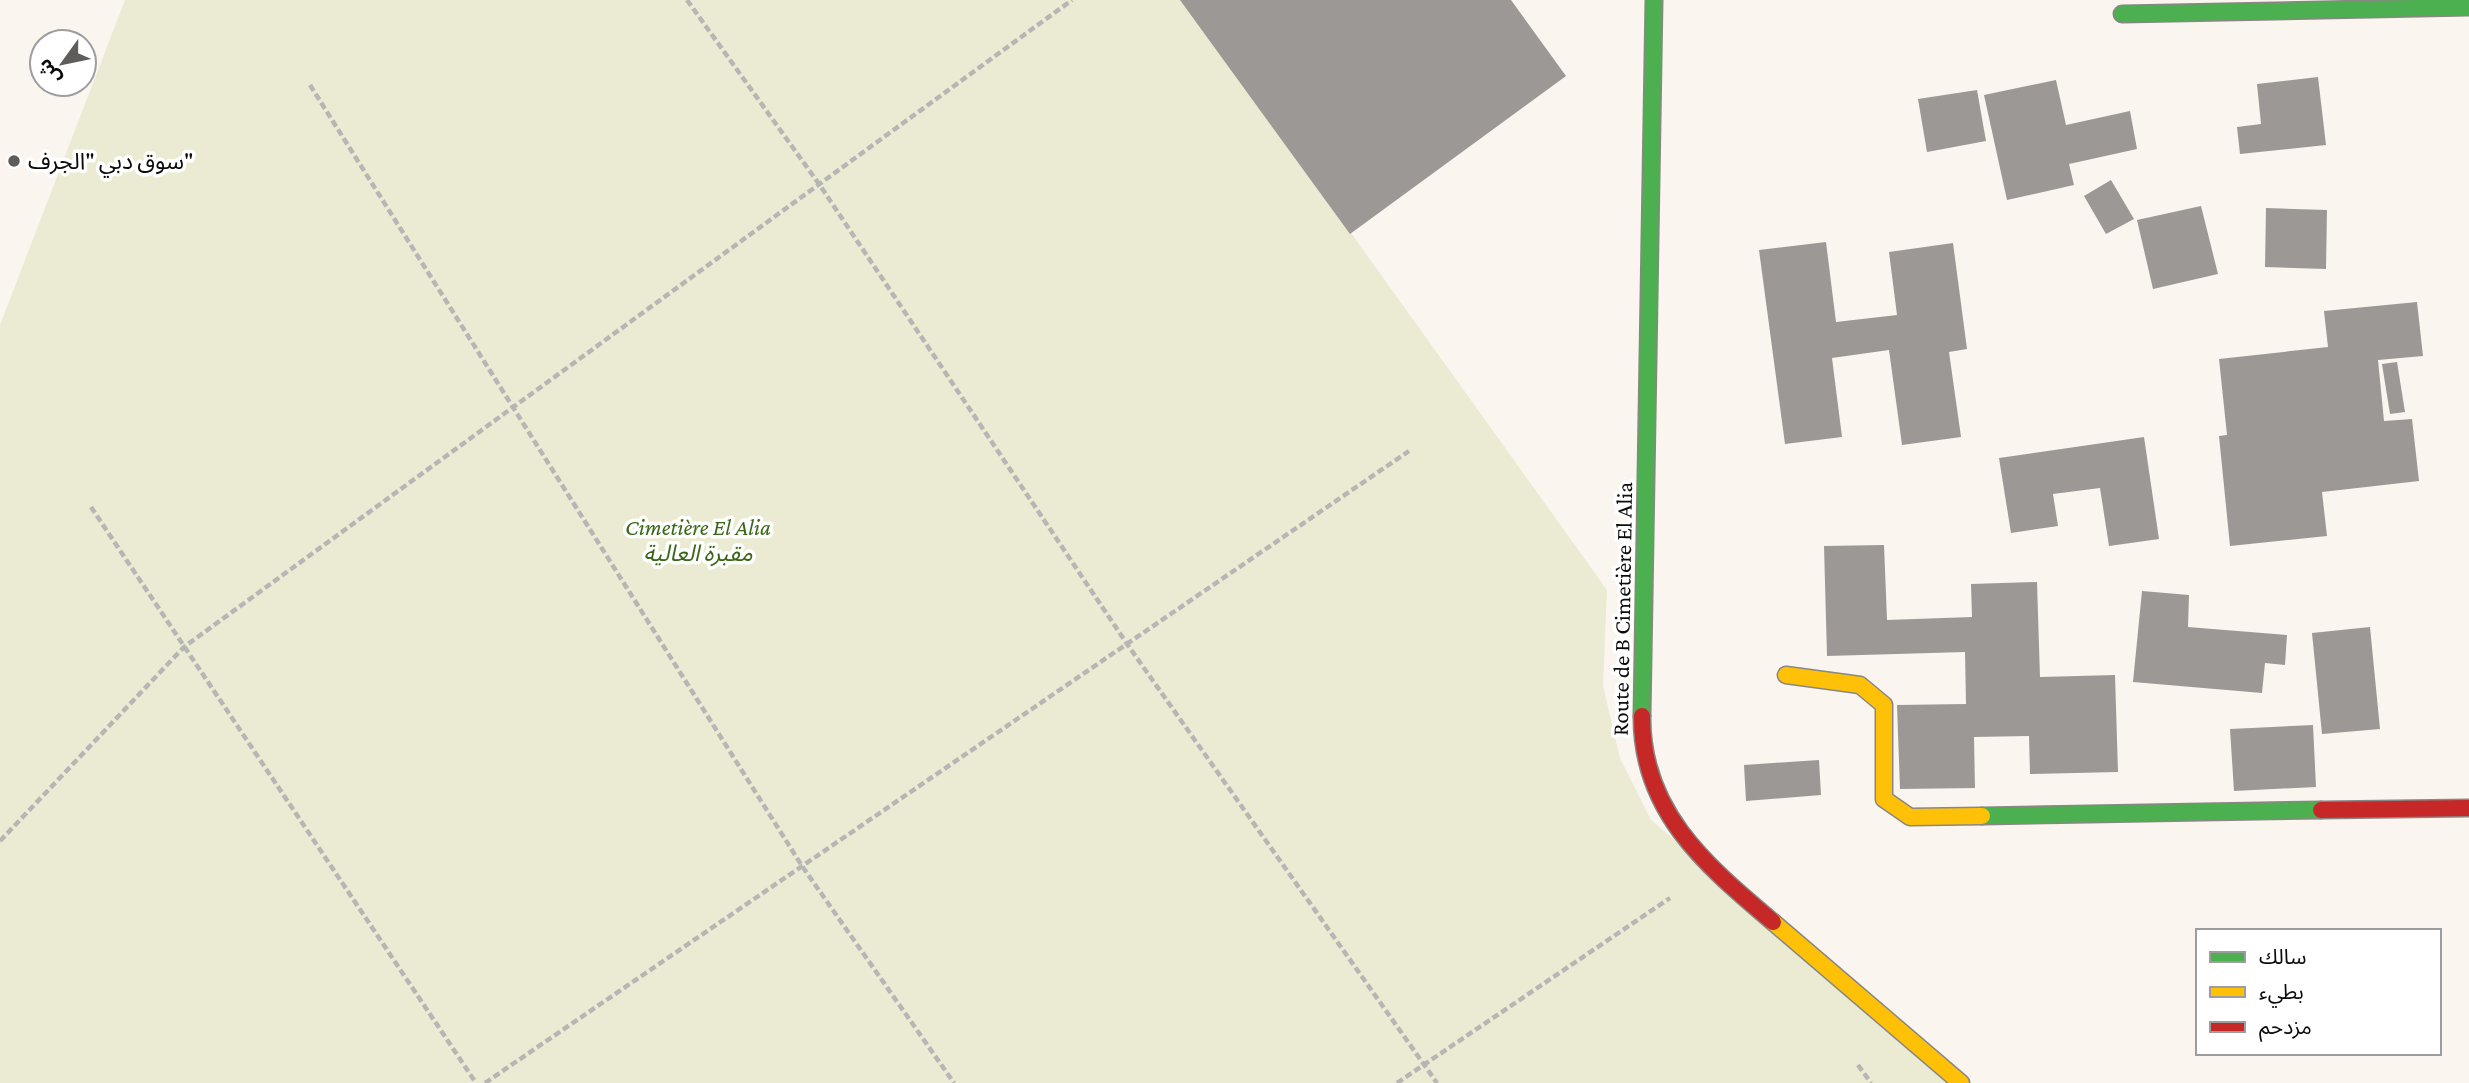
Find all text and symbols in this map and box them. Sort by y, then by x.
north arrow [28,28,98,98]
text: ش [33,55,65,89]
place label: سوق دبي "الجرف" [28,148,193,178]
marker: سوق دبي "الجرف" [6,153,22,169]
street label: Route de B Cimetière El Alia [1607,481,1637,736]
park label: Cimetière El Alia مقبرة العالية [625,514,771,567]
legend [2196,929,2441,1055]
text: سالك [2259,945,2306,969]
text: بطيء [2259,980,2304,1008]
text: مزدحم [2259,1015,2312,1042]

